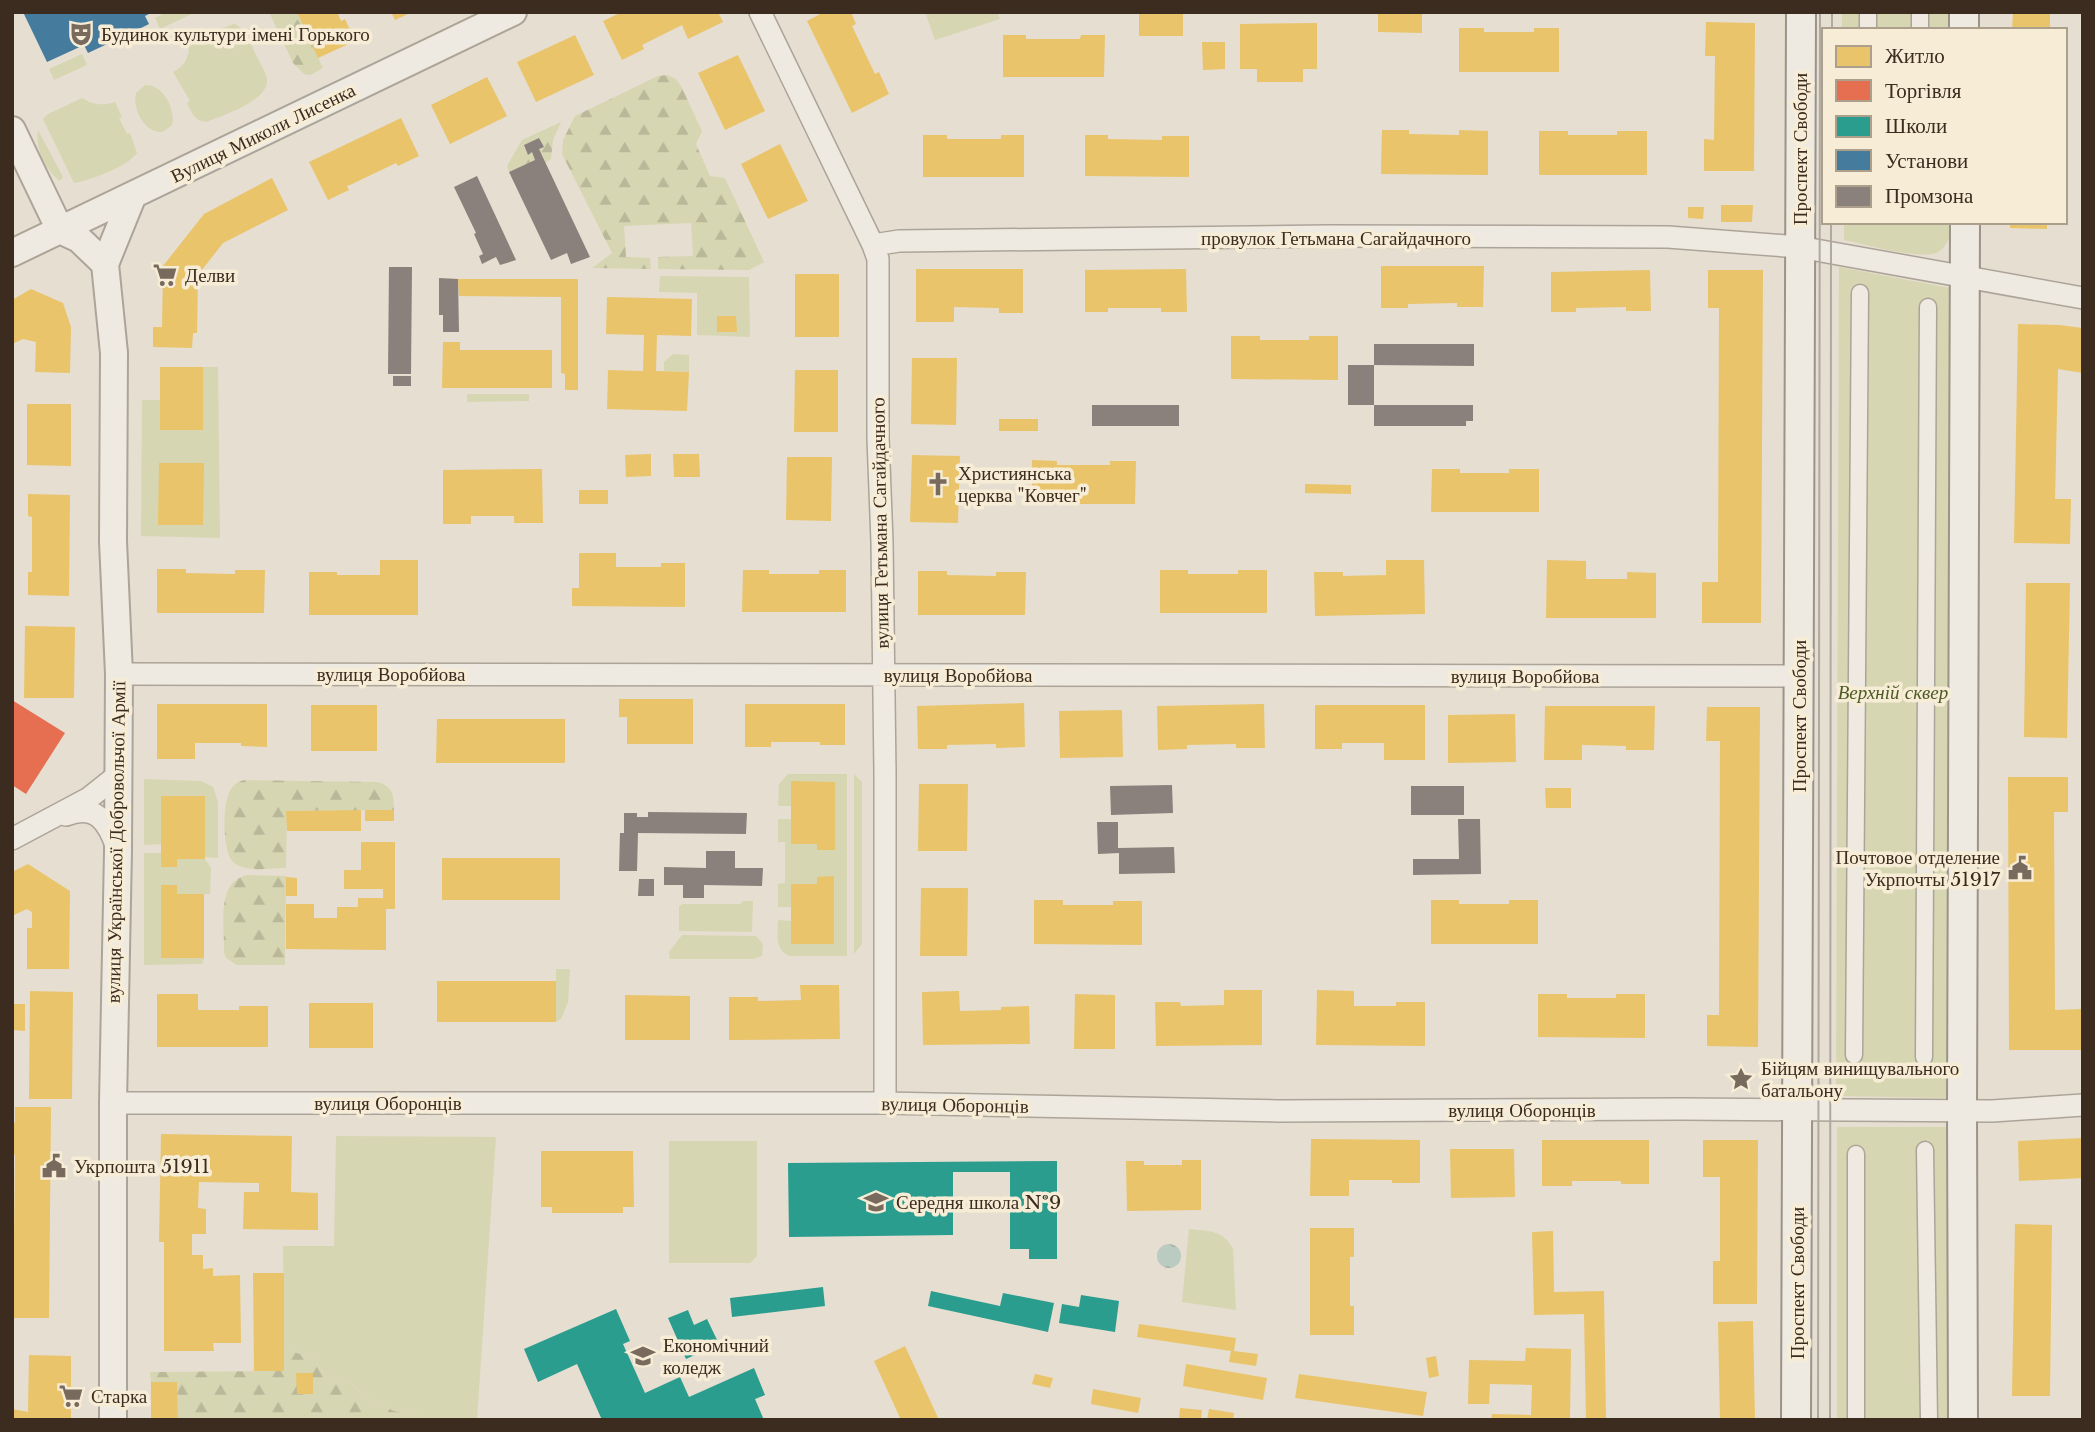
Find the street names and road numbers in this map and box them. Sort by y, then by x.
street label: Проспект Свободи [1789,73,1812,225]
street label: Вулиця Миколи Лисенка [167,78,360,188]
street label: провулок Гетьмана Сагайдачного [1201,227,1471,250]
street label: вулиця Гетьмана Сагайдачного [866,397,894,649]
street label: Проспект Свободи [1788,640,1811,792]
street label: вулиця Воробйова [317,663,466,686]
street label: вулиця Воробйова [884,664,1033,687]
street label: вулиця Воробйова [1451,665,1600,688]
street label: вулиця Української Добровольчої Армії [102,680,130,1003]
street label: вулиця Оборонців [314,1092,462,1115]
street label: вулиця Оборонців [881,1092,1029,1118]
street label: вулиця Оборонців [1448,1099,1596,1122]
street label: Проспект Свободи [1786,1207,1809,1359]

